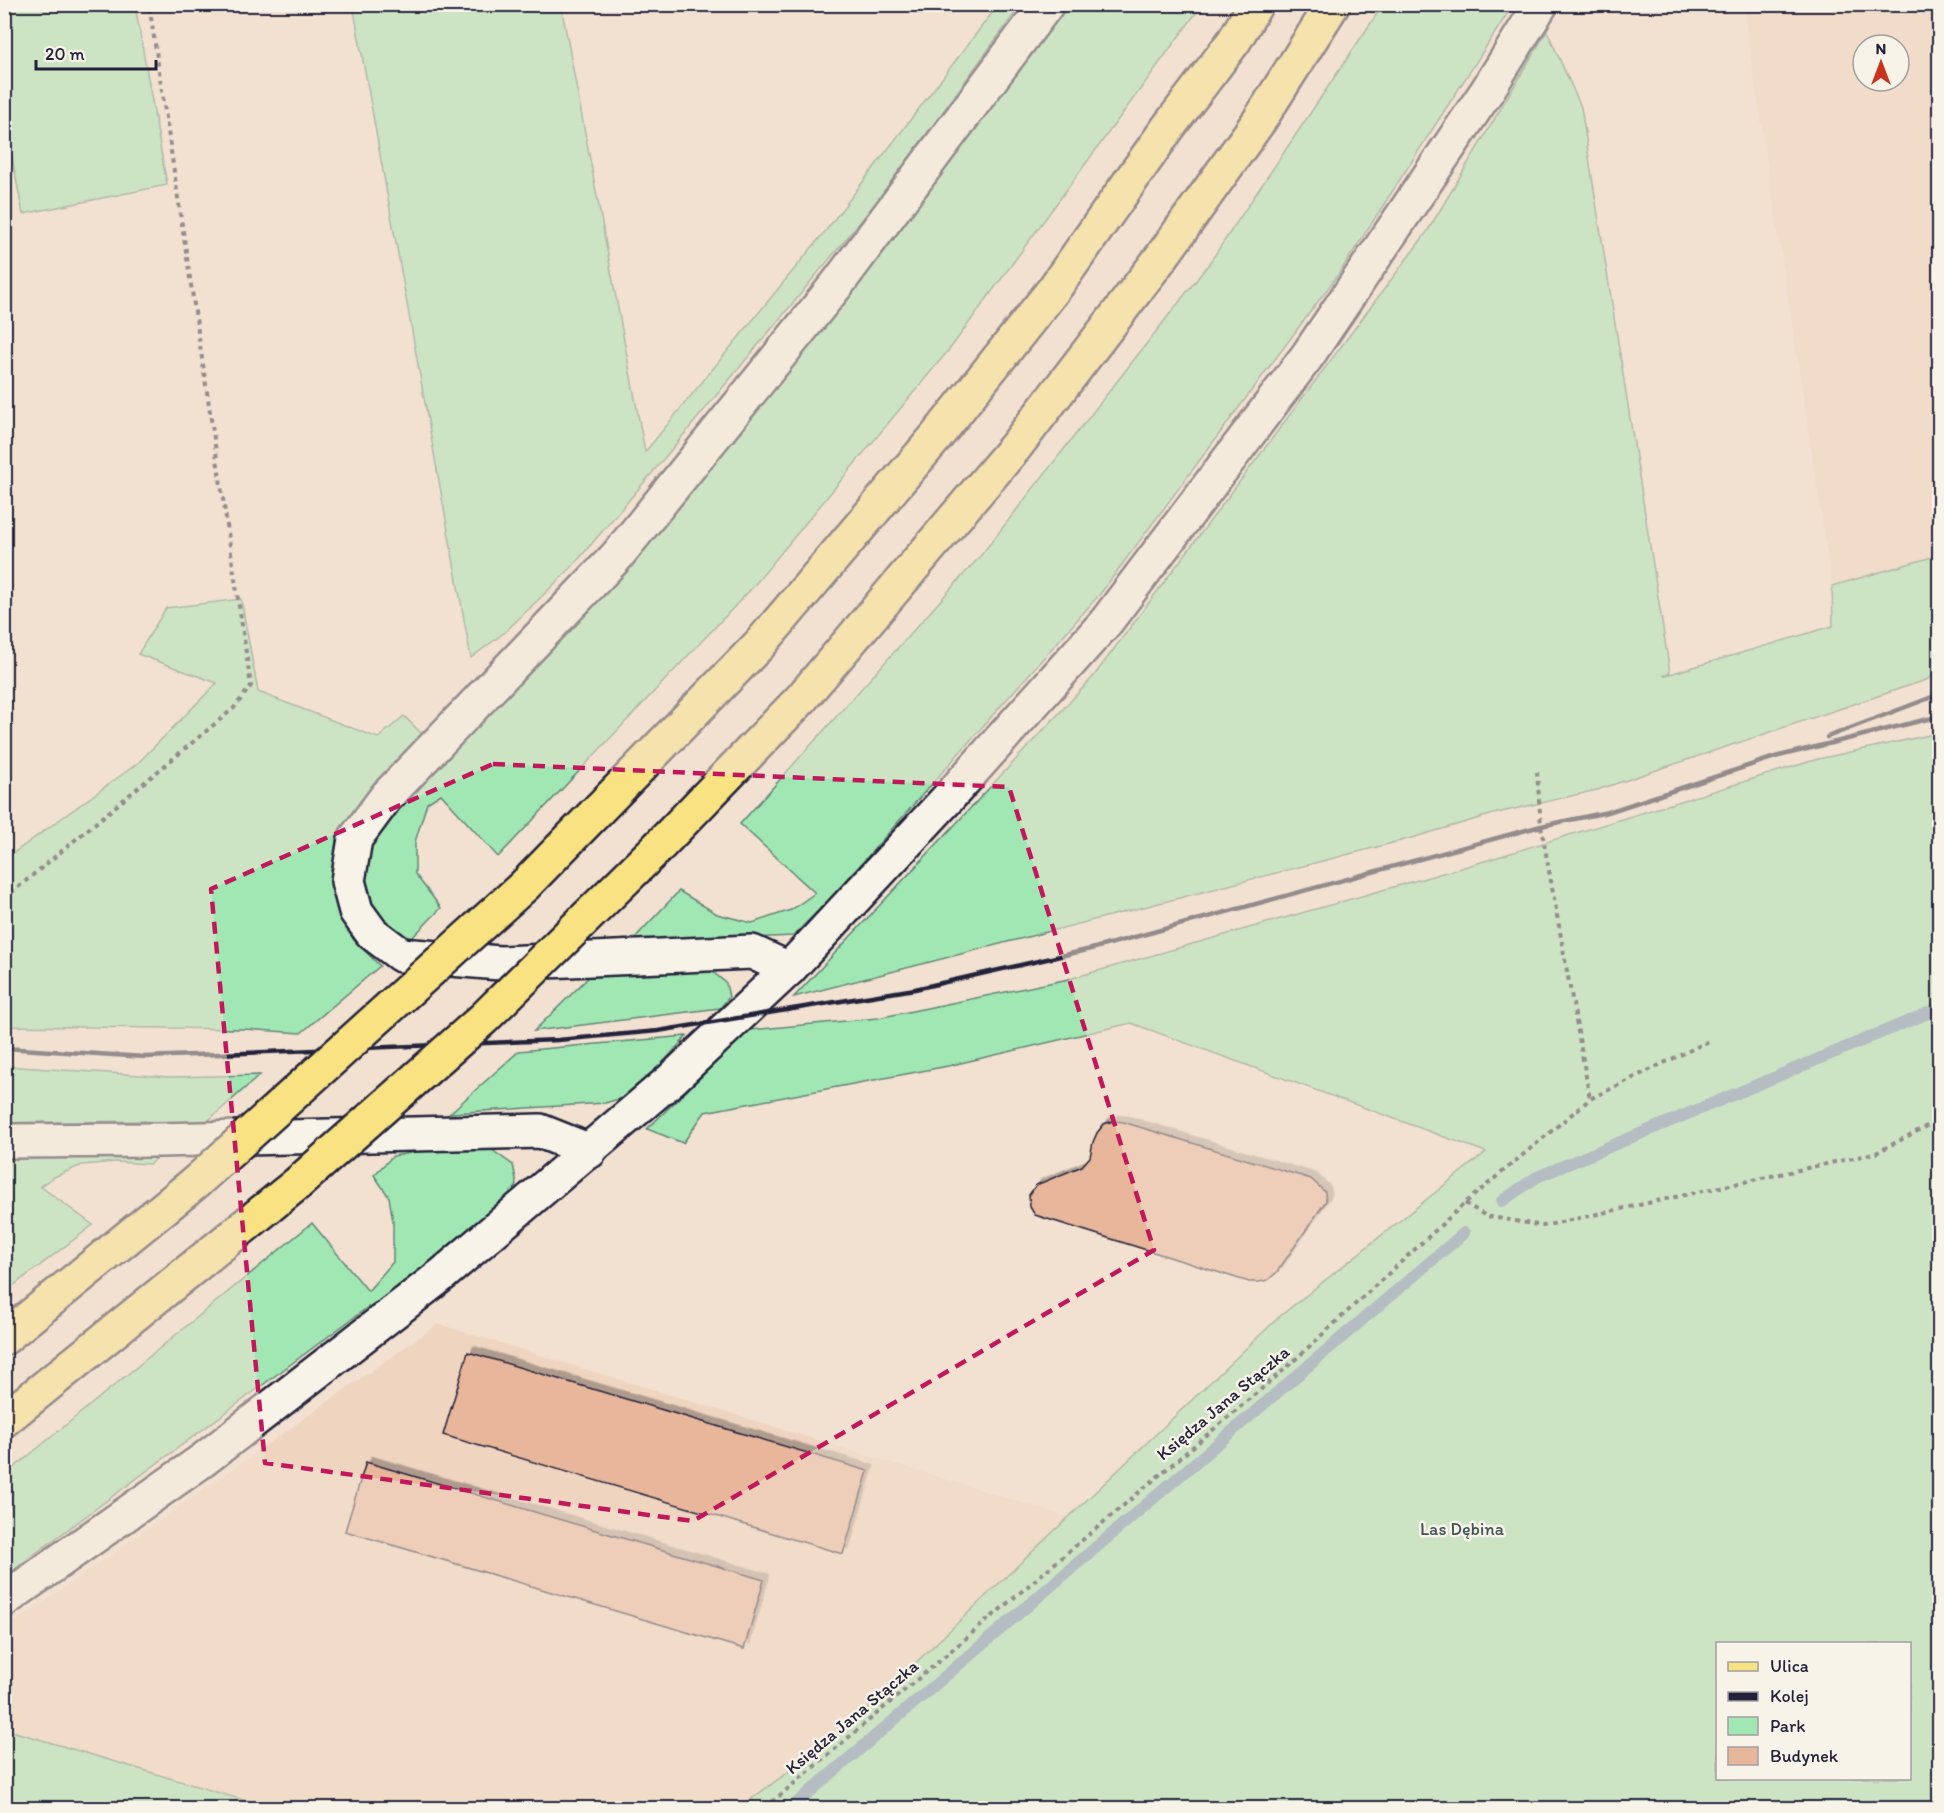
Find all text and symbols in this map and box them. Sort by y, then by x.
scale bar [36,33,156,71]
north arrow [1851,33,1911,93]
text: N [1876,39,1886,58]
text: 20 m [45,43,85,65]
street label: Księdza Jana Stączka [1152,1341,1294,1465]
park label: Las Dębina [1420,1518,1505,1540]
legend [1716,1642,1911,1780]
street label: Księdza Jana Stączka [781,1655,923,1779]
text: Ulica [1770,1655,1809,1677]
text: Kolej [1770,1685,1809,1707]
text: Park [1770,1715,1805,1737]
text: Budynek [1770,1745,1839,1767]

